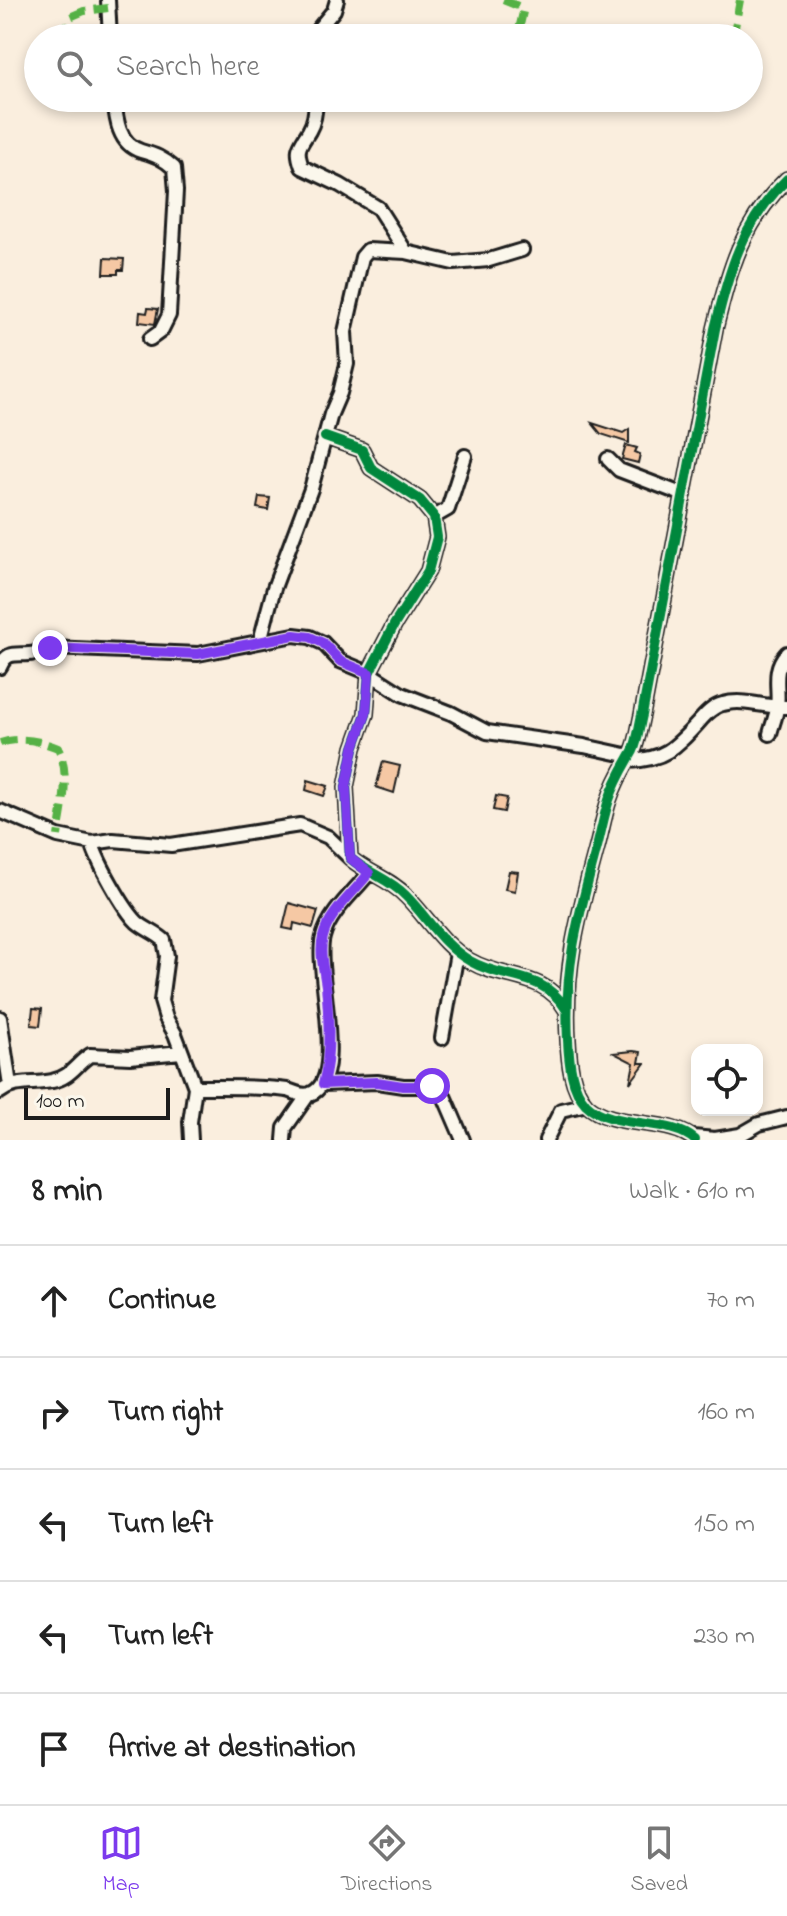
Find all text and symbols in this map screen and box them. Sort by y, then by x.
search box [24,24,763,112]
icon: search [52,46,96,90]
text: Search here [116,46,260,90]
route end [32,630,68,666]
map controls [691,1044,763,1116]
button: locate [691,1044,763,1116]
route start [414,1068,450,1104]
scale bar [24,1084,170,1120]
text: 100 m [36,1086,85,1118]
text: 8 min [32,1167,103,1217]
text: Walk · 610 m [629,1173,755,1211]
icon: ahead [32,1279,76,1323]
text: Continue [108,1279,216,1323]
text: 70 m [706,1282,755,1320]
icon: right [32,1391,76,1435]
text: Turn right [108,1391,223,1435]
text: 160 m [697,1394,755,1432]
icon: left [32,1503,76,1547]
text: Turn left [108,1503,213,1547]
text: 150 m [694,1506,755,1544]
icon: left [32,1615,76,1659]
text: Turn left [108,1615,213,1659]
text: 230 m [693,1618,755,1656]
icon: arrive [32,1727,76,1771]
text: Arrive at destination [108,1727,356,1771]
tab: Map [99,1821,143,1901]
tab: Directions [341,1821,432,1901]
tab: Saved [631,1821,688,1901]

